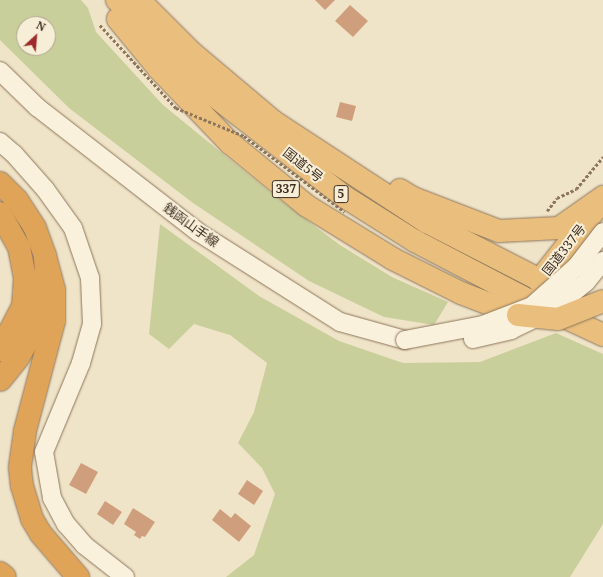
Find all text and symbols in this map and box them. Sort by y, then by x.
north arrow [16,16,56,56]
text: N [34,17,48,34]
street label: 国道5号 [280,145,326,185]
road number: 337 [271,179,301,199]
road number: 5 [333,184,349,204]
street label: 銭函山手線 [160,200,222,250]
street label: 国道337号 [539,221,589,279]

